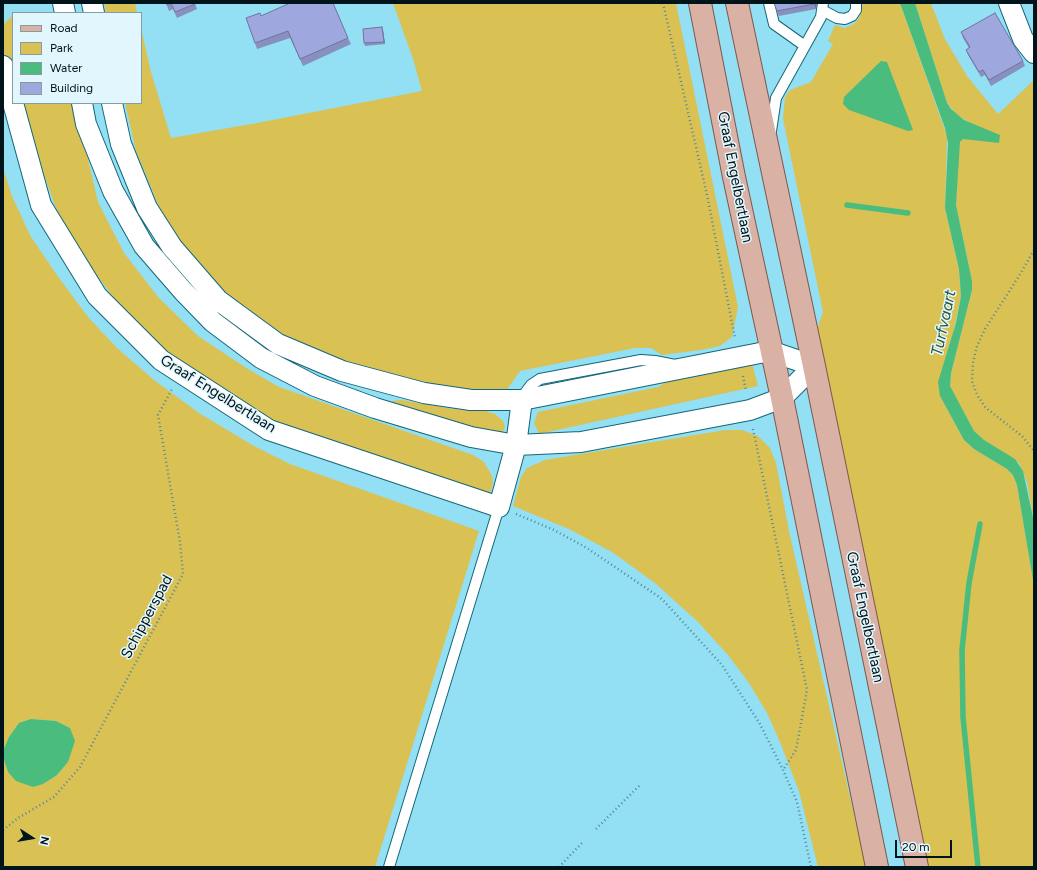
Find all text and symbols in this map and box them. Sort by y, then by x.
legend [12,12,142,104]
text: Road [50,21,78,35]
text: Park [50,41,73,55]
text: Water [50,61,82,75]
text: Building [50,81,93,95]
street label: Graaf Engelbertlaan [713,110,757,244]
water label: Turfvaart [928,288,960,358]
street label: Graaf Engelbertlaan [157,351,279,437]
street label: Graaf Engelbertlaan [842,550,888,684]
street label: Schipperspad [117,572,177,662]
north arrow [12,818,52,858]
scale bar [897,832,954,858]
text: N [37,835,51,846]
text: 20 m [902,840,930,854]

